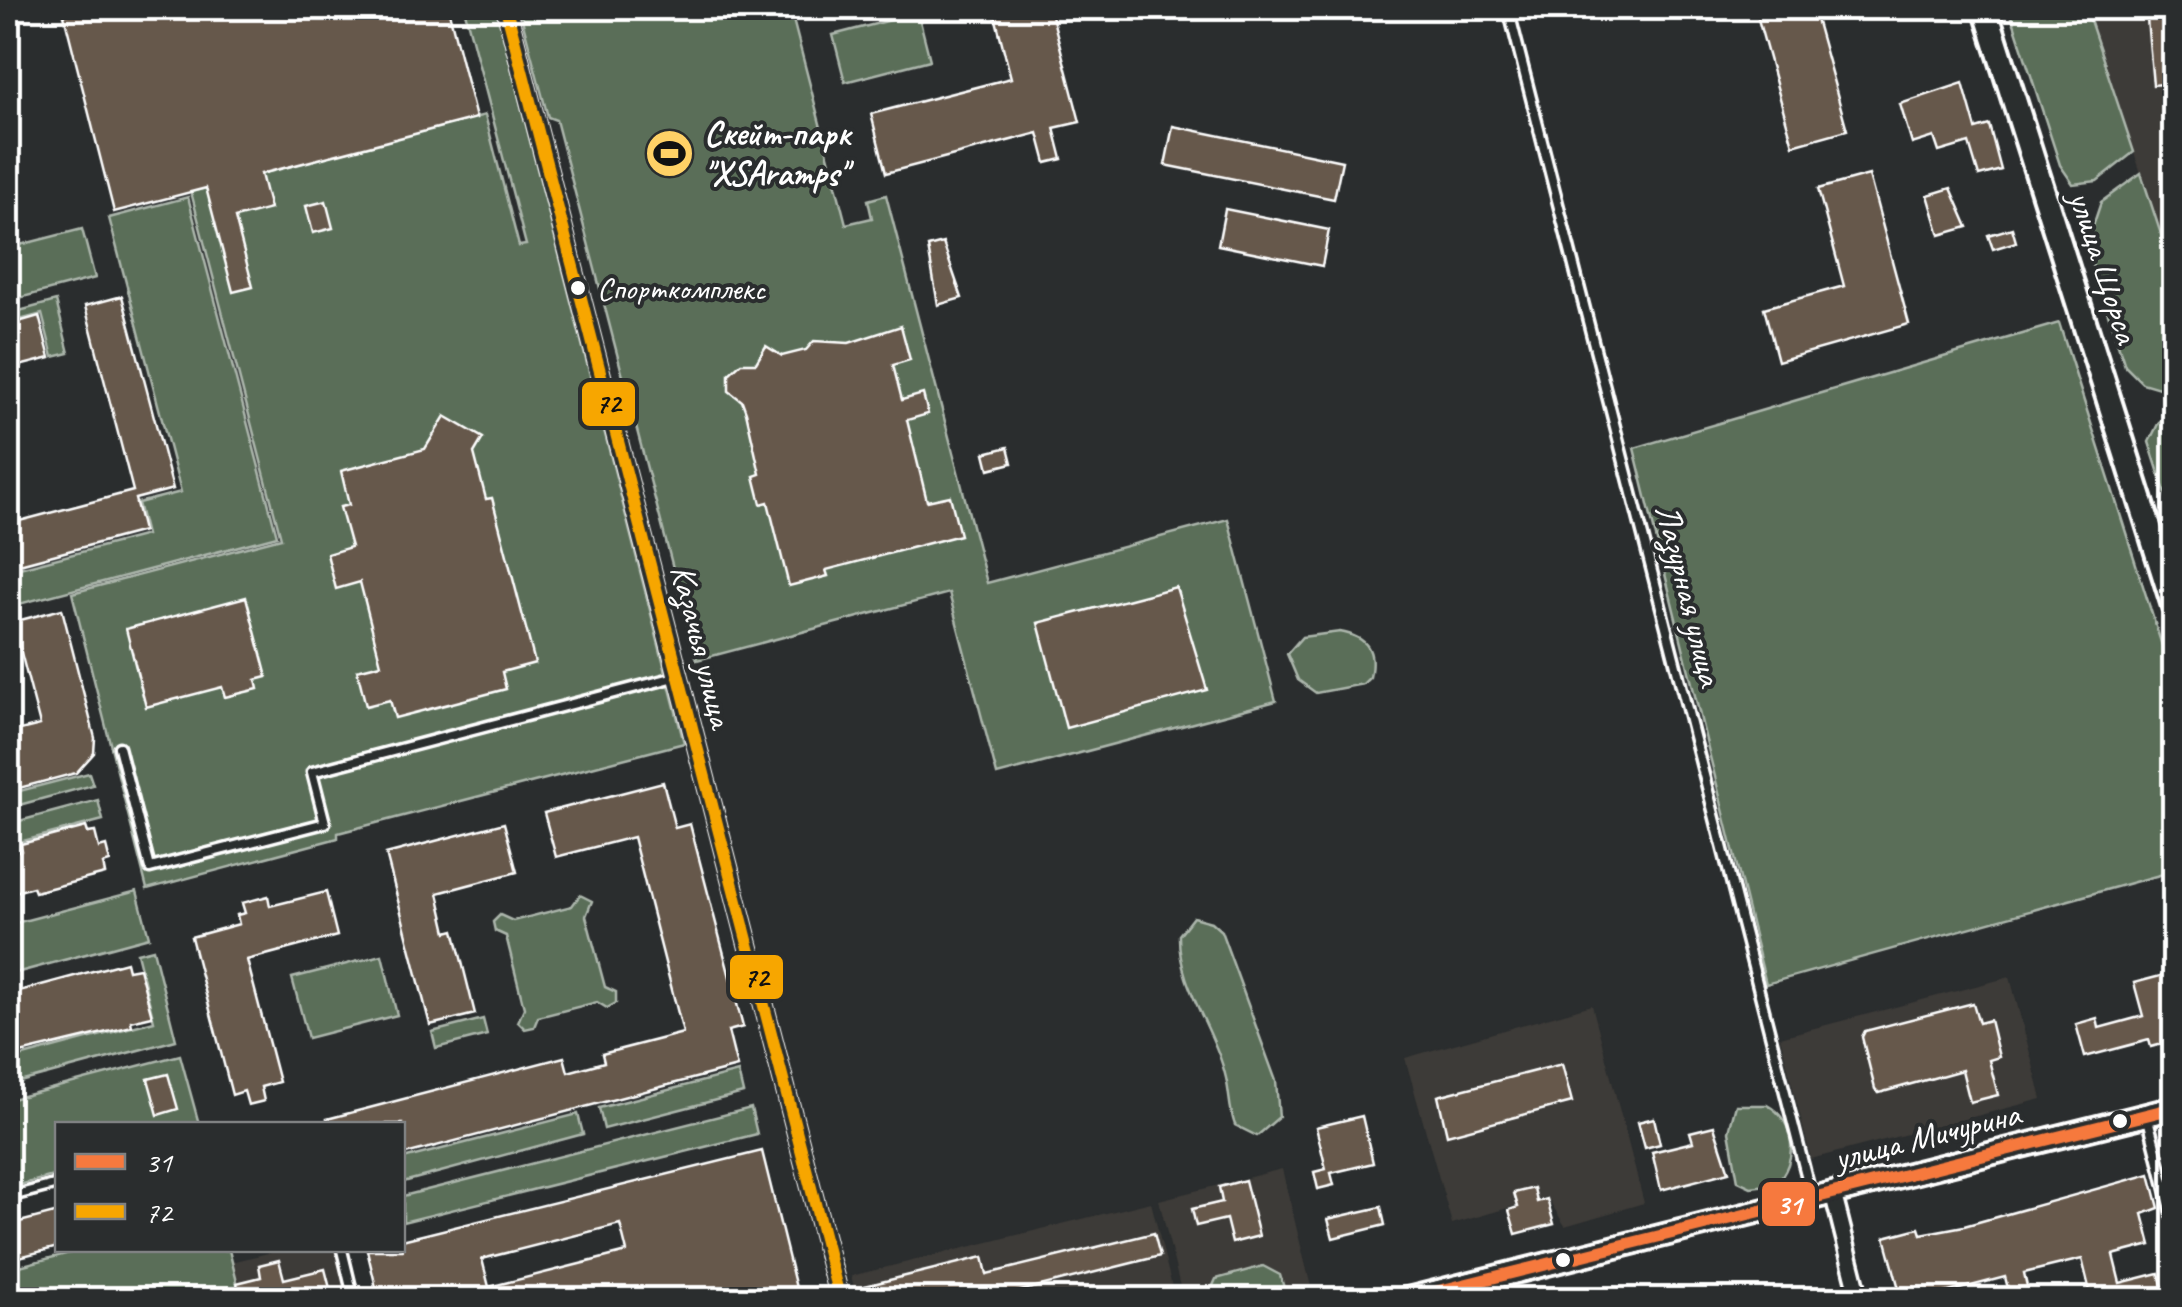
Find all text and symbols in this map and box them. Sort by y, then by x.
place label: Скейт-парк "XSAramps" [704,111,855,196]
sports icon: Скейт-парк "XSAramps" [643,127,695,179]
street label: улица Щорса [2058,183,2150,351]
place label: Спорткомплекс [597,268,766,309]
marker: Спорткомплекс [568,278,588,298]
line badge: 72 [580,380,637,428]
text: 72 [595,386,623,421]
street label: Лазурная улица [1645,500,1734,693]
street label: Казачья улица [660,560,745,735]
line badge: 72 [728,953,785,1001]
text: 72 [743,960,771,995]
street label: улица Мичурина [1827,1090,2027,1181]
unlabelled marker [2110,1111,2130,1131]
legend [55,1122,405,1252]
text: 31 [145,1143,173,1181]
line badge: 31 [1760,1180,1817,1228]
text: 31 [1776,1187,1805,1222]
text: 72 [145,1193,174,1231]
unlabelled marker [1553,1250,1573,1270]

